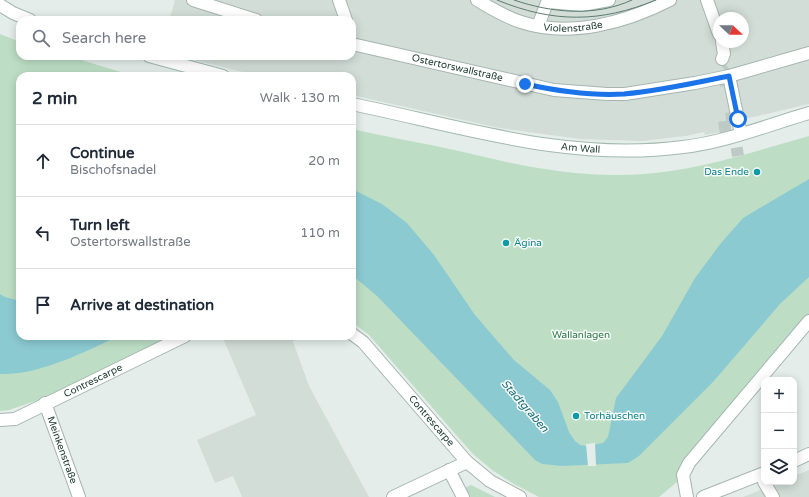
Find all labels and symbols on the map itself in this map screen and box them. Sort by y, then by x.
north arrow [713,12,749,48]
street label: Violenstraße [543,19,604,35]
street label: Ostertorswallstraße [411,52,504,84]
route end [516,75,534,93]
route start [729,110,747,128]
street label: Am Wall [560,141,601,156]
place label: Das Ende [704,166,749,178]
marker: Das Ende [752,167,762,177]
place label: Ägina [514,237,542,249]
marker: Ägina [501,238,511,248]
park label: Wallanlagen [552,329,610,341]
street label: Contrescarpe [62,361,125,400]
water label: Stadtgraben [499,377,551,435]
street label: Contrescarpe [406,393,457,449]
place label: Torhäuschen [584,410,645,422]
marker: Torhäuschen [571,411,581,421]
street label: Meinkenstraße [44,415,80,486]

